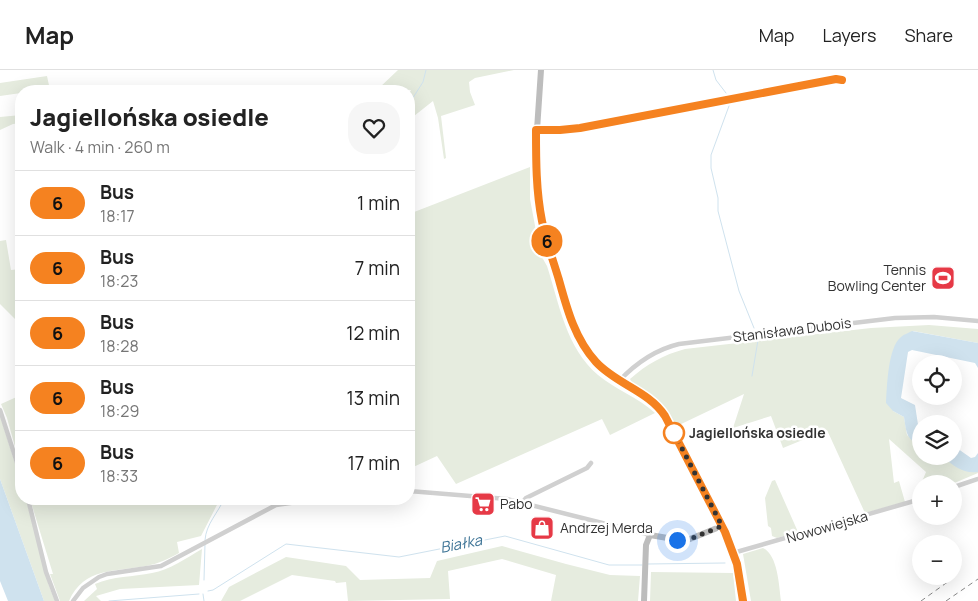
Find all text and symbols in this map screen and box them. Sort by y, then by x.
text: Map [25,18,74,51]
text: Map [759,23,794,47]
text: Layers [822,23,876,47]
text: Share [904,23,953,47]
text: Jagiellońska osiedle [30,100,269,133]
button: heart [348,102,400,154]
text: Walk · 4 min · 260 m [30,136,170,158]
text: Bus [100,179,134,205]
text: 1 min [357,190,400,216]
text: 6 [52,191,63,215]
text: 18:17 [100,205,135,227]
line badge: 6 [531,225,563,257]
text: 6 [541,229,553,253]
text: Bus [100,244,134,270]
text: 7 min [355,255,400,281]
text: 6 [52,256,63,280]
place label: Tennis Bowling Center [828,260,926,295]
sports icon: Tennis Bowling Center [930,265,956,291]
text: 18:23 [100,270,138,292]
text: Bus [100,309,134,335]
street label: Stanisława Dubois [732,313,852,346]
text: 12 min [346,320,400,346]
text: 6 [52,321,63,345]
text: 18:28 [100,335,139,357]
map controls [912,355,962,585]
button: locate [912,355,962,405]
text: Bus [100,374,134,400]
text: 13 min [346,385,400,411]
text: 6 [52,386,63,410]
text: 18:29 [100,400,139,422]
button: layers [912,415,962,465]
marker: Jagiellońska osiedle [663,422,685,444]
place label: Jagiellońska osiedle [689,423,826,442]
text: Bus [100,439,134,465]
text: 17 min [347,450,400,476]
text: 6 [52,451,63,475]
text: 18:33 [100,465,138,487]
button: + [912,475,962,525]
supermarket icon: Pabo [470,491,496,517]
place label: Pabo [500,494,532,513]
street label: Nowowiejska [784,506,870,547]
shop icon: Andrzej Merda [529,515,555,541]
place label: Andrzej Merda [560,518,653,537]
your location [665,528,690,553]
water label: Białka [438,529,484,558]
button: − [912,535,962,585]

